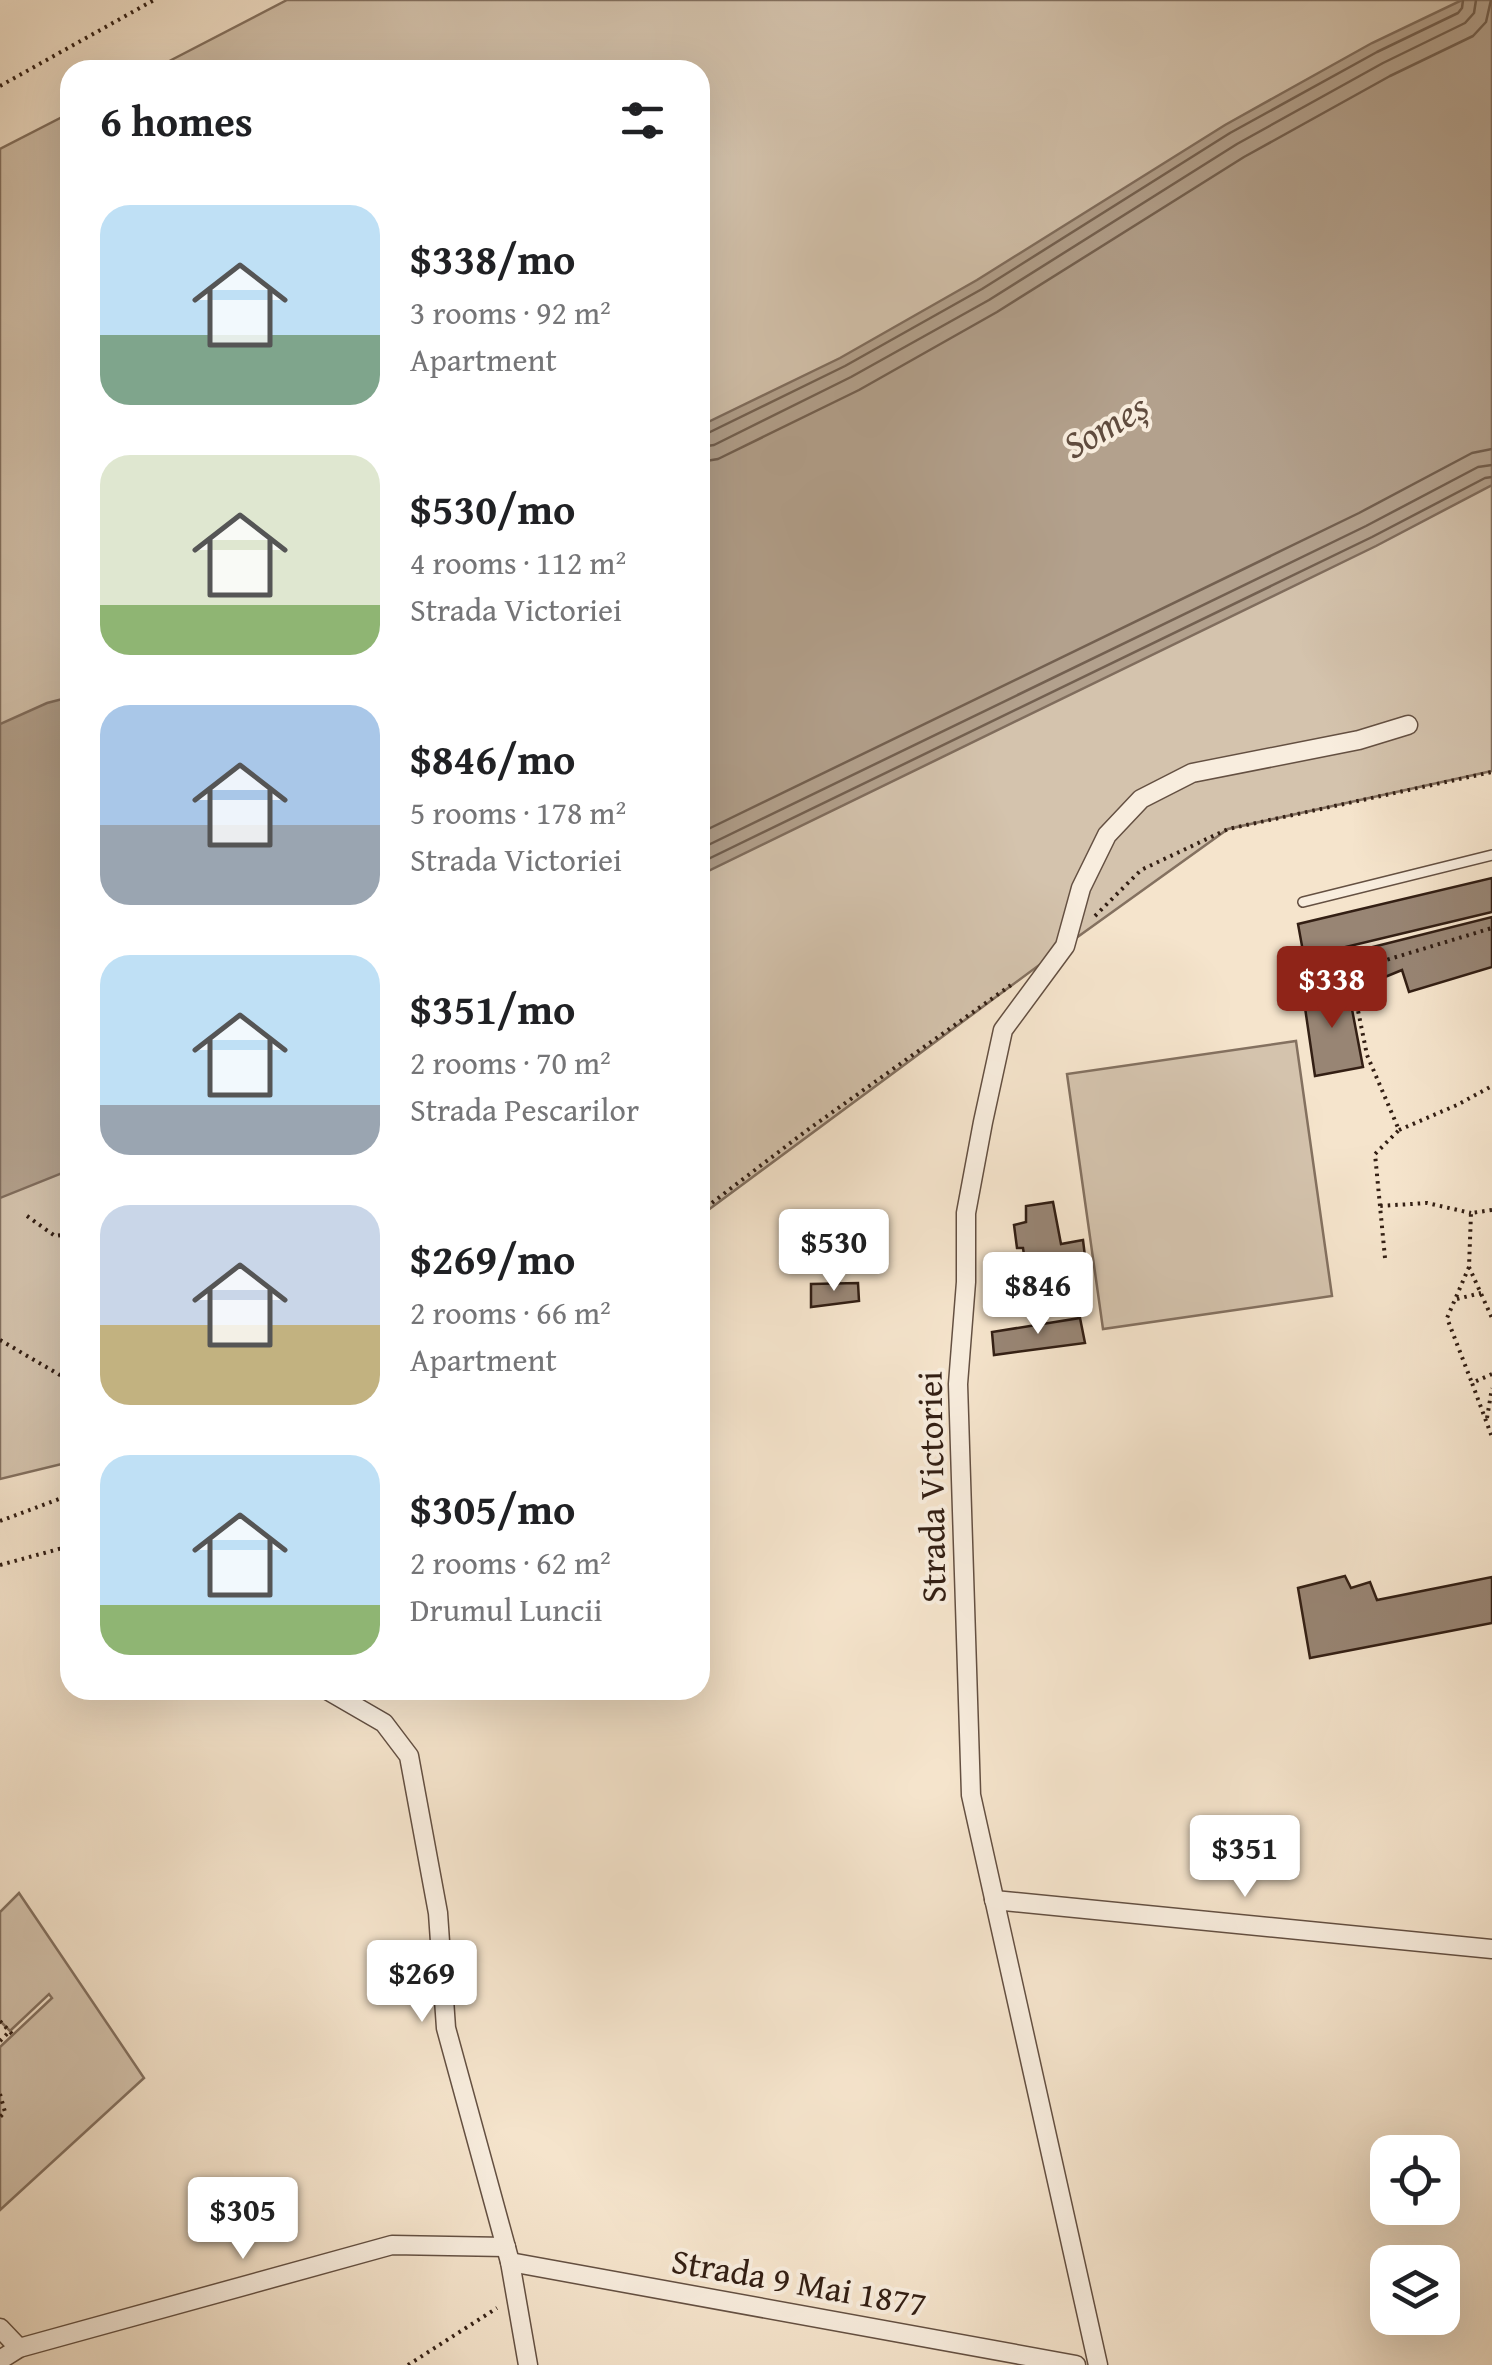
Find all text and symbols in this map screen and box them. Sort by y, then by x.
text: 6 homes [100,90,253,151]
icon: filters [615,93,670,148]
text: $338/mo [410,228,575,289]
icon: home [180,245,300,365]
text: 3 rooms · 92 m² [410,289,611,336]
text: Apartment [410,336,557,383]
water label: Someș [1052,378,1158,472]
text: $530/mo [410,478,575,539]
icon: home [180,495,300,615]
text: 4 rooms · 112 m² [410,539,626,586]
text: Strada Victoriei [410,586,622,633]
text: $846/mo [410,728,575,789]
icon: home [180,745,300,865]
text: 5 rooms · 178 m² [410,789,626,836]
text: Strada Victoriei [410,836,622,883]
pin: $338 [1273,946,1391,1031]
text: $338 [1299,955,1365,1002]
text: $351/mo [410,978,575,1039]
icon: home [180,995,300,1115]
text: 2 rooms · 70 m² [410,1039,611,1086]
text: Strada Pescarilor [410,1086,639,1133]
pin: $530 [775,1209,893,1294]
text: $530 [801,1218,867,1265]
text: $269/mo [410,1228,575,1289]
icon: home [180,1245,300,1365]
pin: $846 [979,1252,1097,1337]
text: $846 [1005,1261,1071,1308]
text: 2 rooms · 66 m² [410,1289,611,1336]
text: Apartment [410,1336,557,1383]
street label: Strada Victoriei [903,1371,959,1603]
text: $305/mo [410,1478,575,1539]
icon: home [180,1495,300,1615]
text: 2 rooms · 62 m² [410,1539,611,1586]
text: Drumul Luncii [410,1586,602,1633]
pin: $351 [1186,1815,1304,1900]
text: $351 [1212,1824,1278,1871]
pin: $269 [363,1940,481,2025]
text: $269 [389,1949,455,1996]
map controls [1370,2135,1460,2335]
button: locate [1370,2135,1460,2225]
pin: $305 [184,2177,302,2262]
text: $305 [210,2186,276,2233]
street label: Strada 9 Mai 1877 [668,2235,930,2329]
button: layers [1370,2245,1460,2335]

